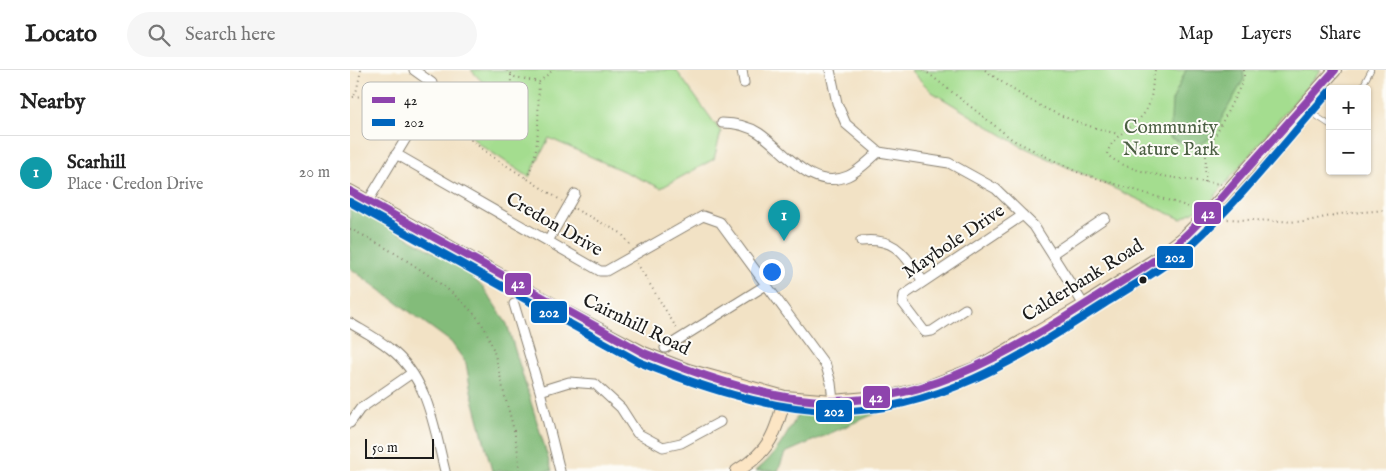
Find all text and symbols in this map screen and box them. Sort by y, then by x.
search box [127,12,477,57]
text: Locato [25,19,97,50]
icon: search [145,21,173,49]
text: Search here [185,23,276,47]
text: Map [1179,23,1213,46]
text: Layers [1241,23,1292,46]
text: Share [1320,23,1361,46]
legend [362,82,528,140]
map controls [1326,85,1371,175]
button: + [1326,85,1371,130]
text: Nearby [20,89,85,116]
text: 42 [404,92,418,110]
text: 202 [404,114,424,132]
park label: Community Nature Park [1123,116,1220,162]
button: − [1326,130,1371,175]
text: Scarhill [67,151,126,175]
text: 1 [33,163,39,183]
text: 20 m [299,163,330,183]
text: Place · Credon Drive [67,175,203,195]
street label: Credon Drive [501,188,607,263]
street label: Maybole Drive [898,199,1010,285]
pin: 1 [768,200,800,241]
line badge: 42 [1193,201,1222,225]
text: 42 [1201,205,1215,223]
street label: Calderbank Road [1018,234,1149,328]
line badge: 202 [1156,245,1194,269]
text: 202 [1165,249,1185,267]
your location [759,259,785,285]
line badge: 42 [504,272,532,296]
text: 42 [511,275,525,293]
unlabelled marker [1138,275,1148,285]
street label: Cairnhill Road [578,289,694,362]
line badge: 202 [530,300,568,324]
text: 202 [539,304,559,322]
line badge: 42 [862,385,891,409]
text: 42 [869,389,883,407]
line badge: 202 [815,399,853,423]
text: 202 [824,403,844,421]
scale bar [365,436,434,459]
text: 50 m [372,439,398,457]

